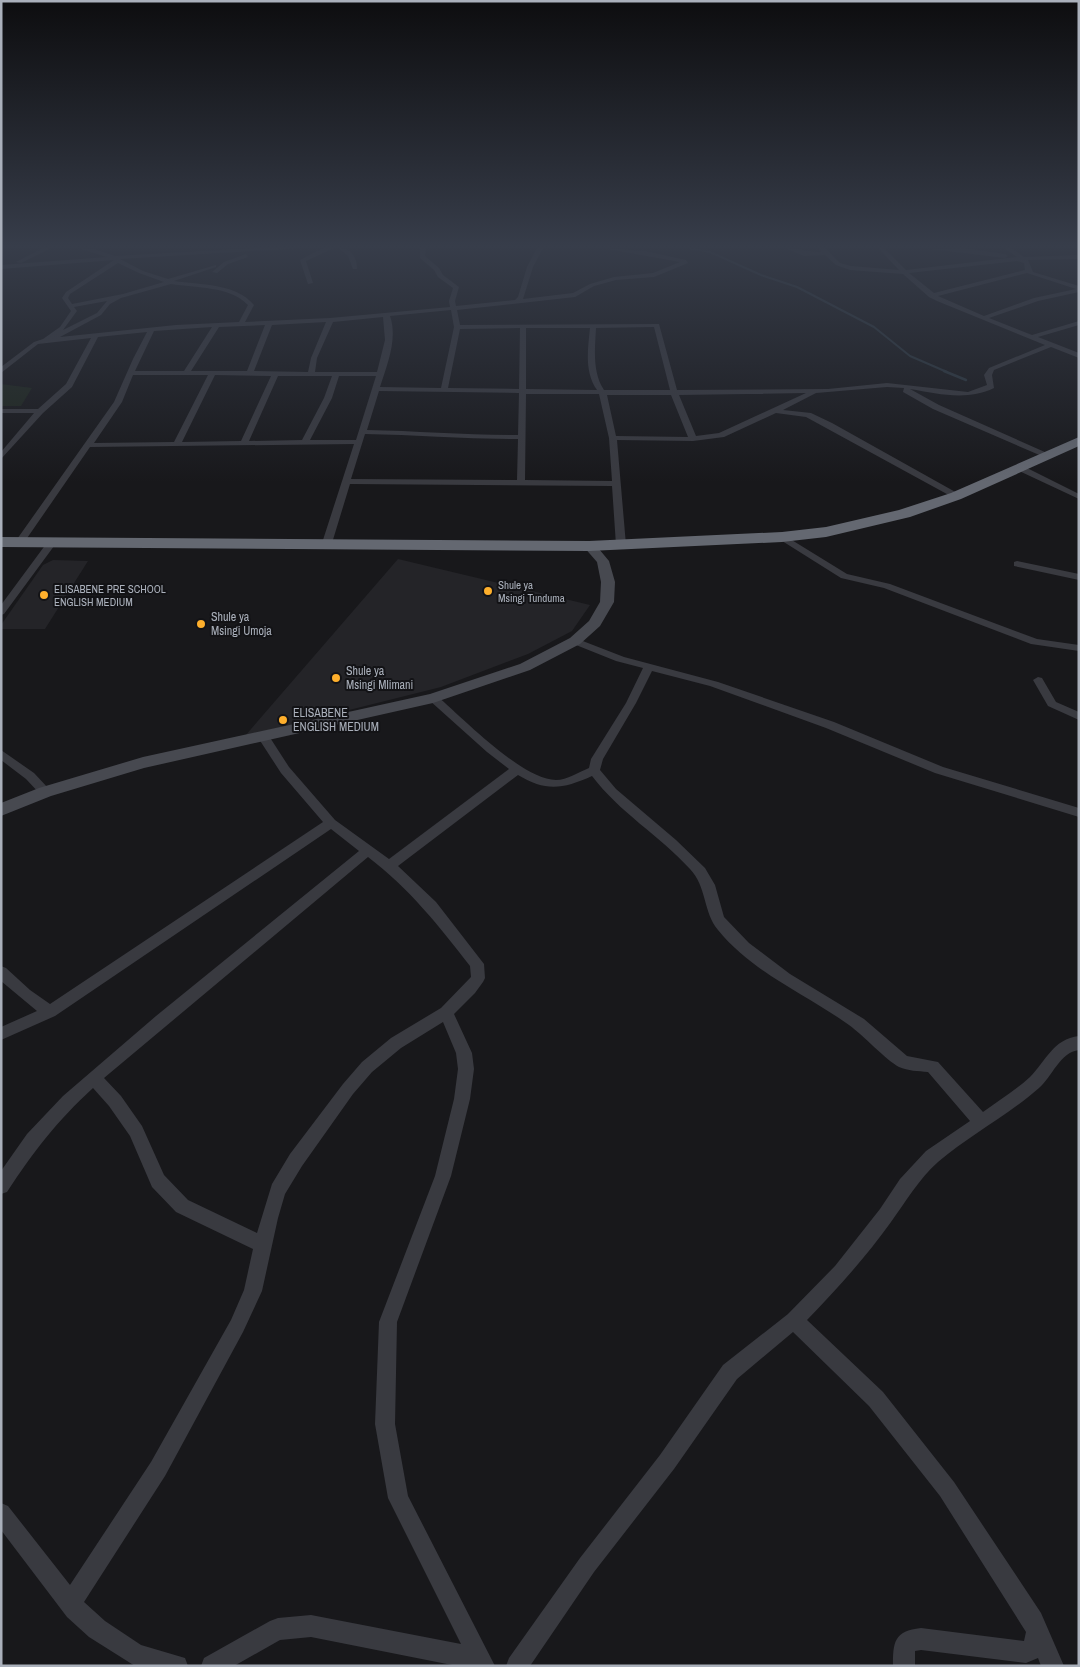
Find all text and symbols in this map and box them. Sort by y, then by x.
place label: Shule ya Msingi Tunduma [498,578,565,605]
place label: ELISABENE PRE SCHOOL ENGLISH MEDIUM [54,582,166,609]
marker: Shule ya Msingi Tunduma [482,585,494,597]
marker: ELISABENE PRE SCHOOL ENGLISH MEDIUM [38,589,50,601]
place label: Shule ya Msingi Umoja [211,609,272,639]
marker: Shule ya Msingi Umoja [195,618,207,630]
place label: Shule ya Msingi Mlimani [346,663,413,693]
marker: Shule ya Msingi Mlimani [330,672,342,684]
place label: ELISABENE ENGLISH MEDIUM [293,705,379,735]
marker: ELISABENE ENGLISH MEDIUM [277,714,289,726]

